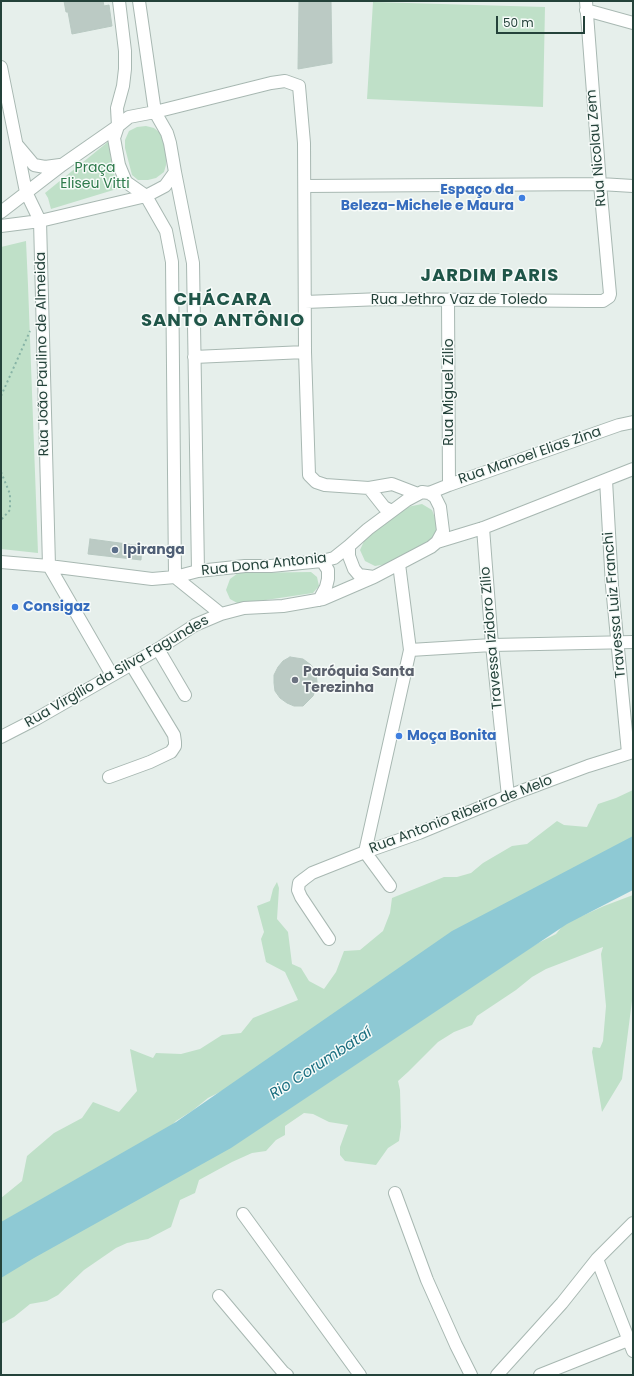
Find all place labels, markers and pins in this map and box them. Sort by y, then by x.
place label: Espaço da Beleza-Michele e Maura [341,182,514,214]
marker: Espaço da Beleza-Michele e Maura [517,193,527,203]
place label: Ipiranga [123,542,185,558]
marker: Ipiranga [110,545,120,555]
place label: Consigaz [23,599,90,615]
marker: Consigaz [10,602,20,612]
place label: Paróquia Santa Terezinha [303,664,414,696]
marker: Paróquia Santa Terezinha [290,675,300,685]
place label: Moça Bonita [407,728,497,744]
marker: Moça Bonita [394,731,404,741]

